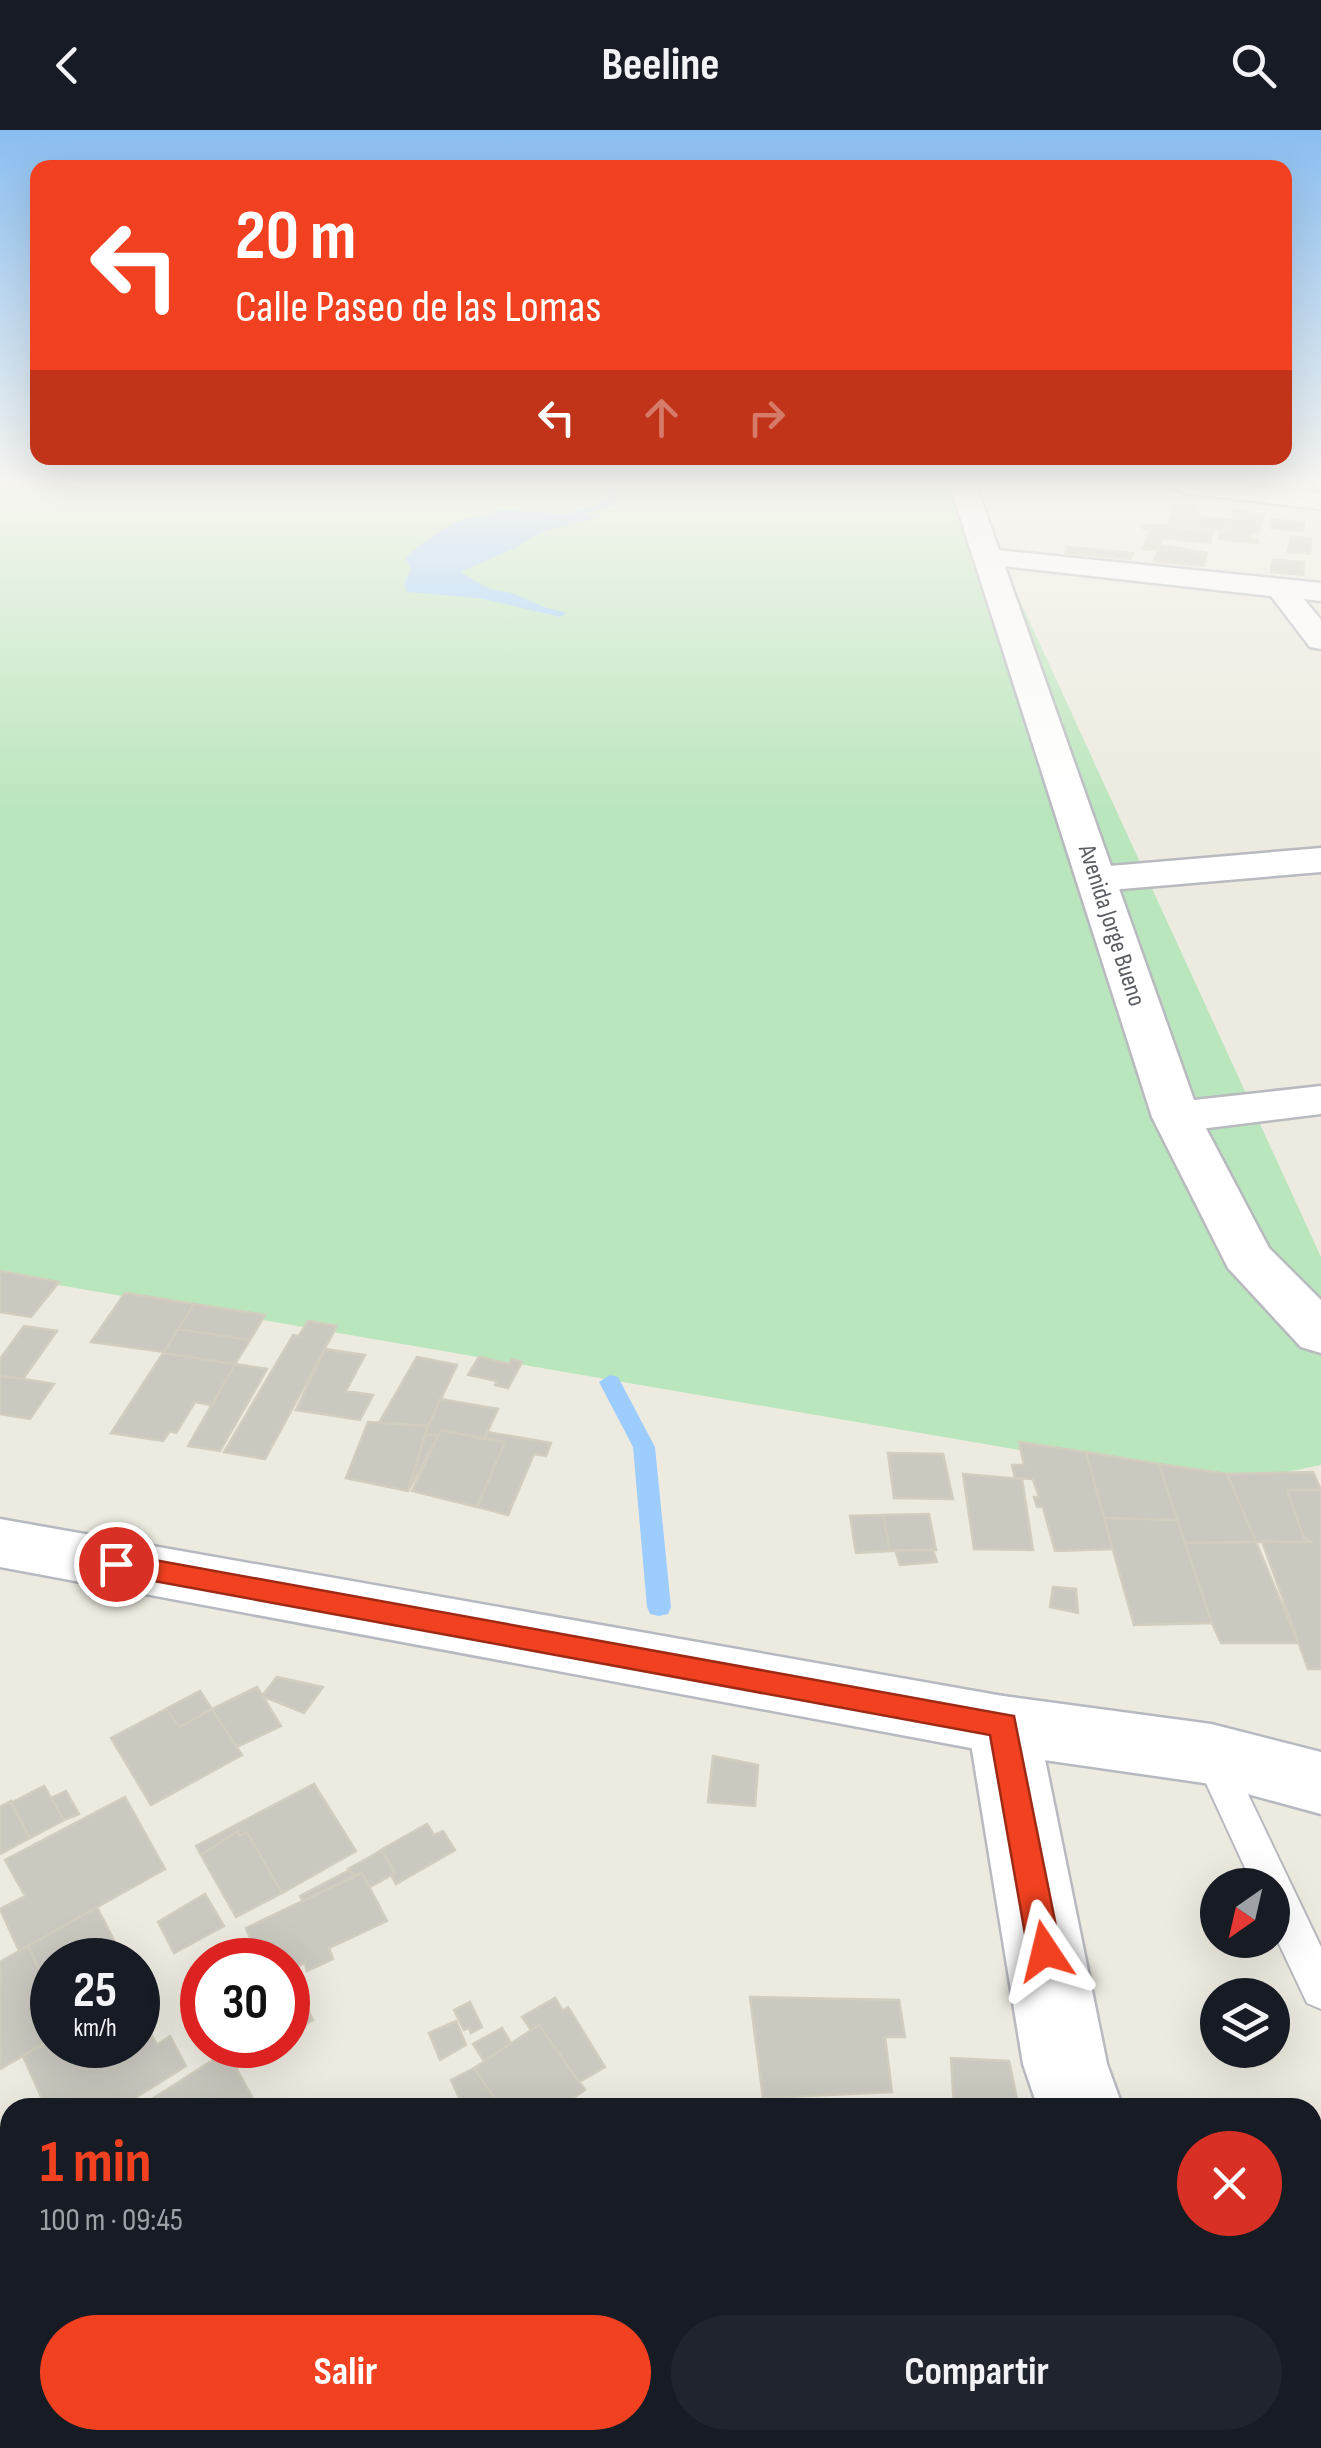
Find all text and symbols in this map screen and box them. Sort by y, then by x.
icon: back [40,38,95,93]
text: Beeline [602,38,719,93]
icon: search [1226,38,1281,93]
text: 20 m [235,195,356,279]
icon: left [70,200,200,330]
text: Calle Paseo de las Lomas [235,280,601,335]
icon: left [529,390,584,445]
icon: ahead [634,390,689,445]
icon: right [739,390,794,445]
street label: Avenida Jorge Bueno [1071,840,1152,1010]
pin [74,1522,159,1607]
icon: arrive [89,1537,144,1592]
north arrow [1200,1868,1290,1958]
map controls [1200,1868,1290,2068]
position arrow [993,1899,1097,2003]
speed limit sign: 30 [180,1938,310,2068]
text: 25 [73,1961,117,2021]
button: layers [1200,1978,1290,2068]
text: km/h [73,2013,117,2044]
text: 1 min [40,2127,152,2199]
button: close [1177,2131,1282,2236]
text: 100 m · 09:45 [40,2201,183,2240]
button: Salir [40,2315,651,2430]
button: Compartir [671,2315,1282,2430]

